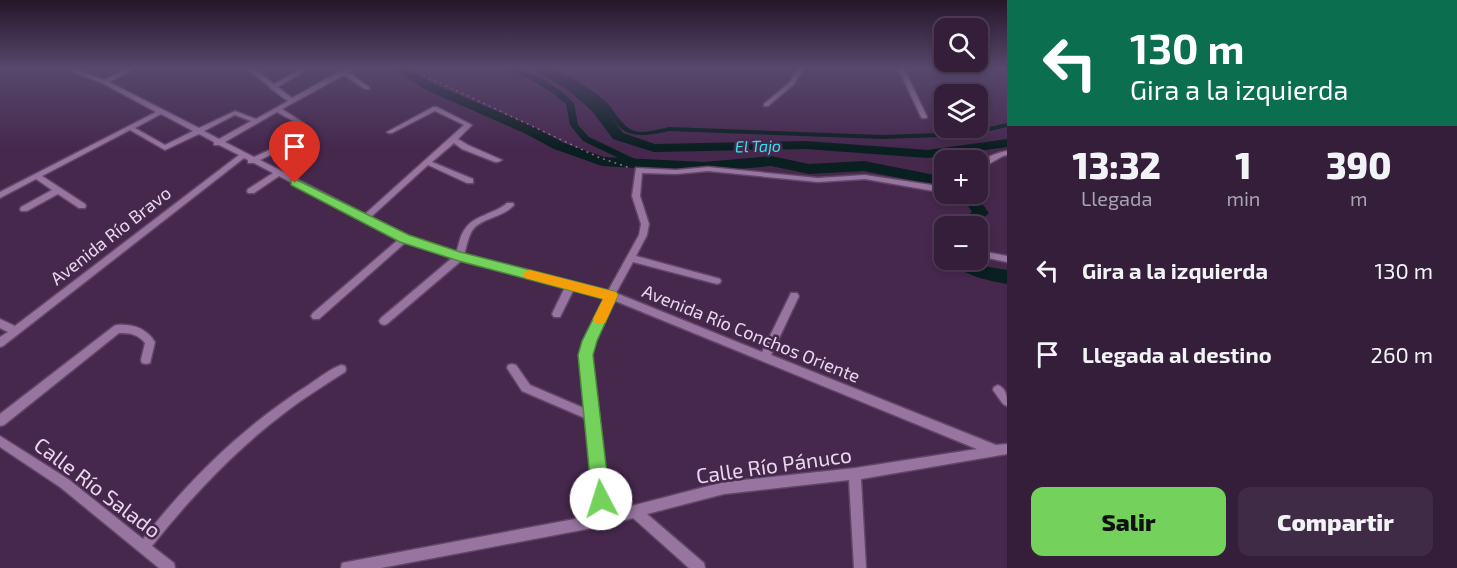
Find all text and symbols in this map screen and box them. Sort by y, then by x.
map controls [934,18,988,270]
button: search [934,18,988,72]
text: 130 m [1130,22,1245,72]
icon: left [1031,24,1109,102]
text: Gira a la izquierda [1130,73,1348,105]
button: layers [934,84,988,138]
pin [269,121,320,183]
icon: arrive [278,130,311,163]
water label: El Tajo [735,136,781,156]
text: 13:32 [1072,143,1161,186]
text: 1 [1235,143,1252,186]
text: 390 [1326,143,1391,186]
button: + [934,150,988,204]
street label: Avenida Río Bravo [46,181,175,289]
text: Llegada [1081,186,1152,210]
text: min [1226,186,1261,210]
text: m [1350,186,1367,210]
button: − [934,216,988,270]
icon: left [1031,254,1064,287]
text: Gira a la izquierda [1082,257,1268,283]
text: 130 m [1375,257,1433,283]
street label: Avenida Río Conchos Oriente [639,279,863,387]
icon: arrive [1031,338,1064,371]
text: Llegada al destino [1082,341,1272,367]
text: 260 m [1371,341,1433,367]
street label: Calle Río Salado [30,431,166,542]
street label: Calle Río Pánuco [694,441,853,488]
position arrow [569,467,633,531]
button: Salir [1031,487,1226,556]
button: Compartir [1238,487,1433,556]

